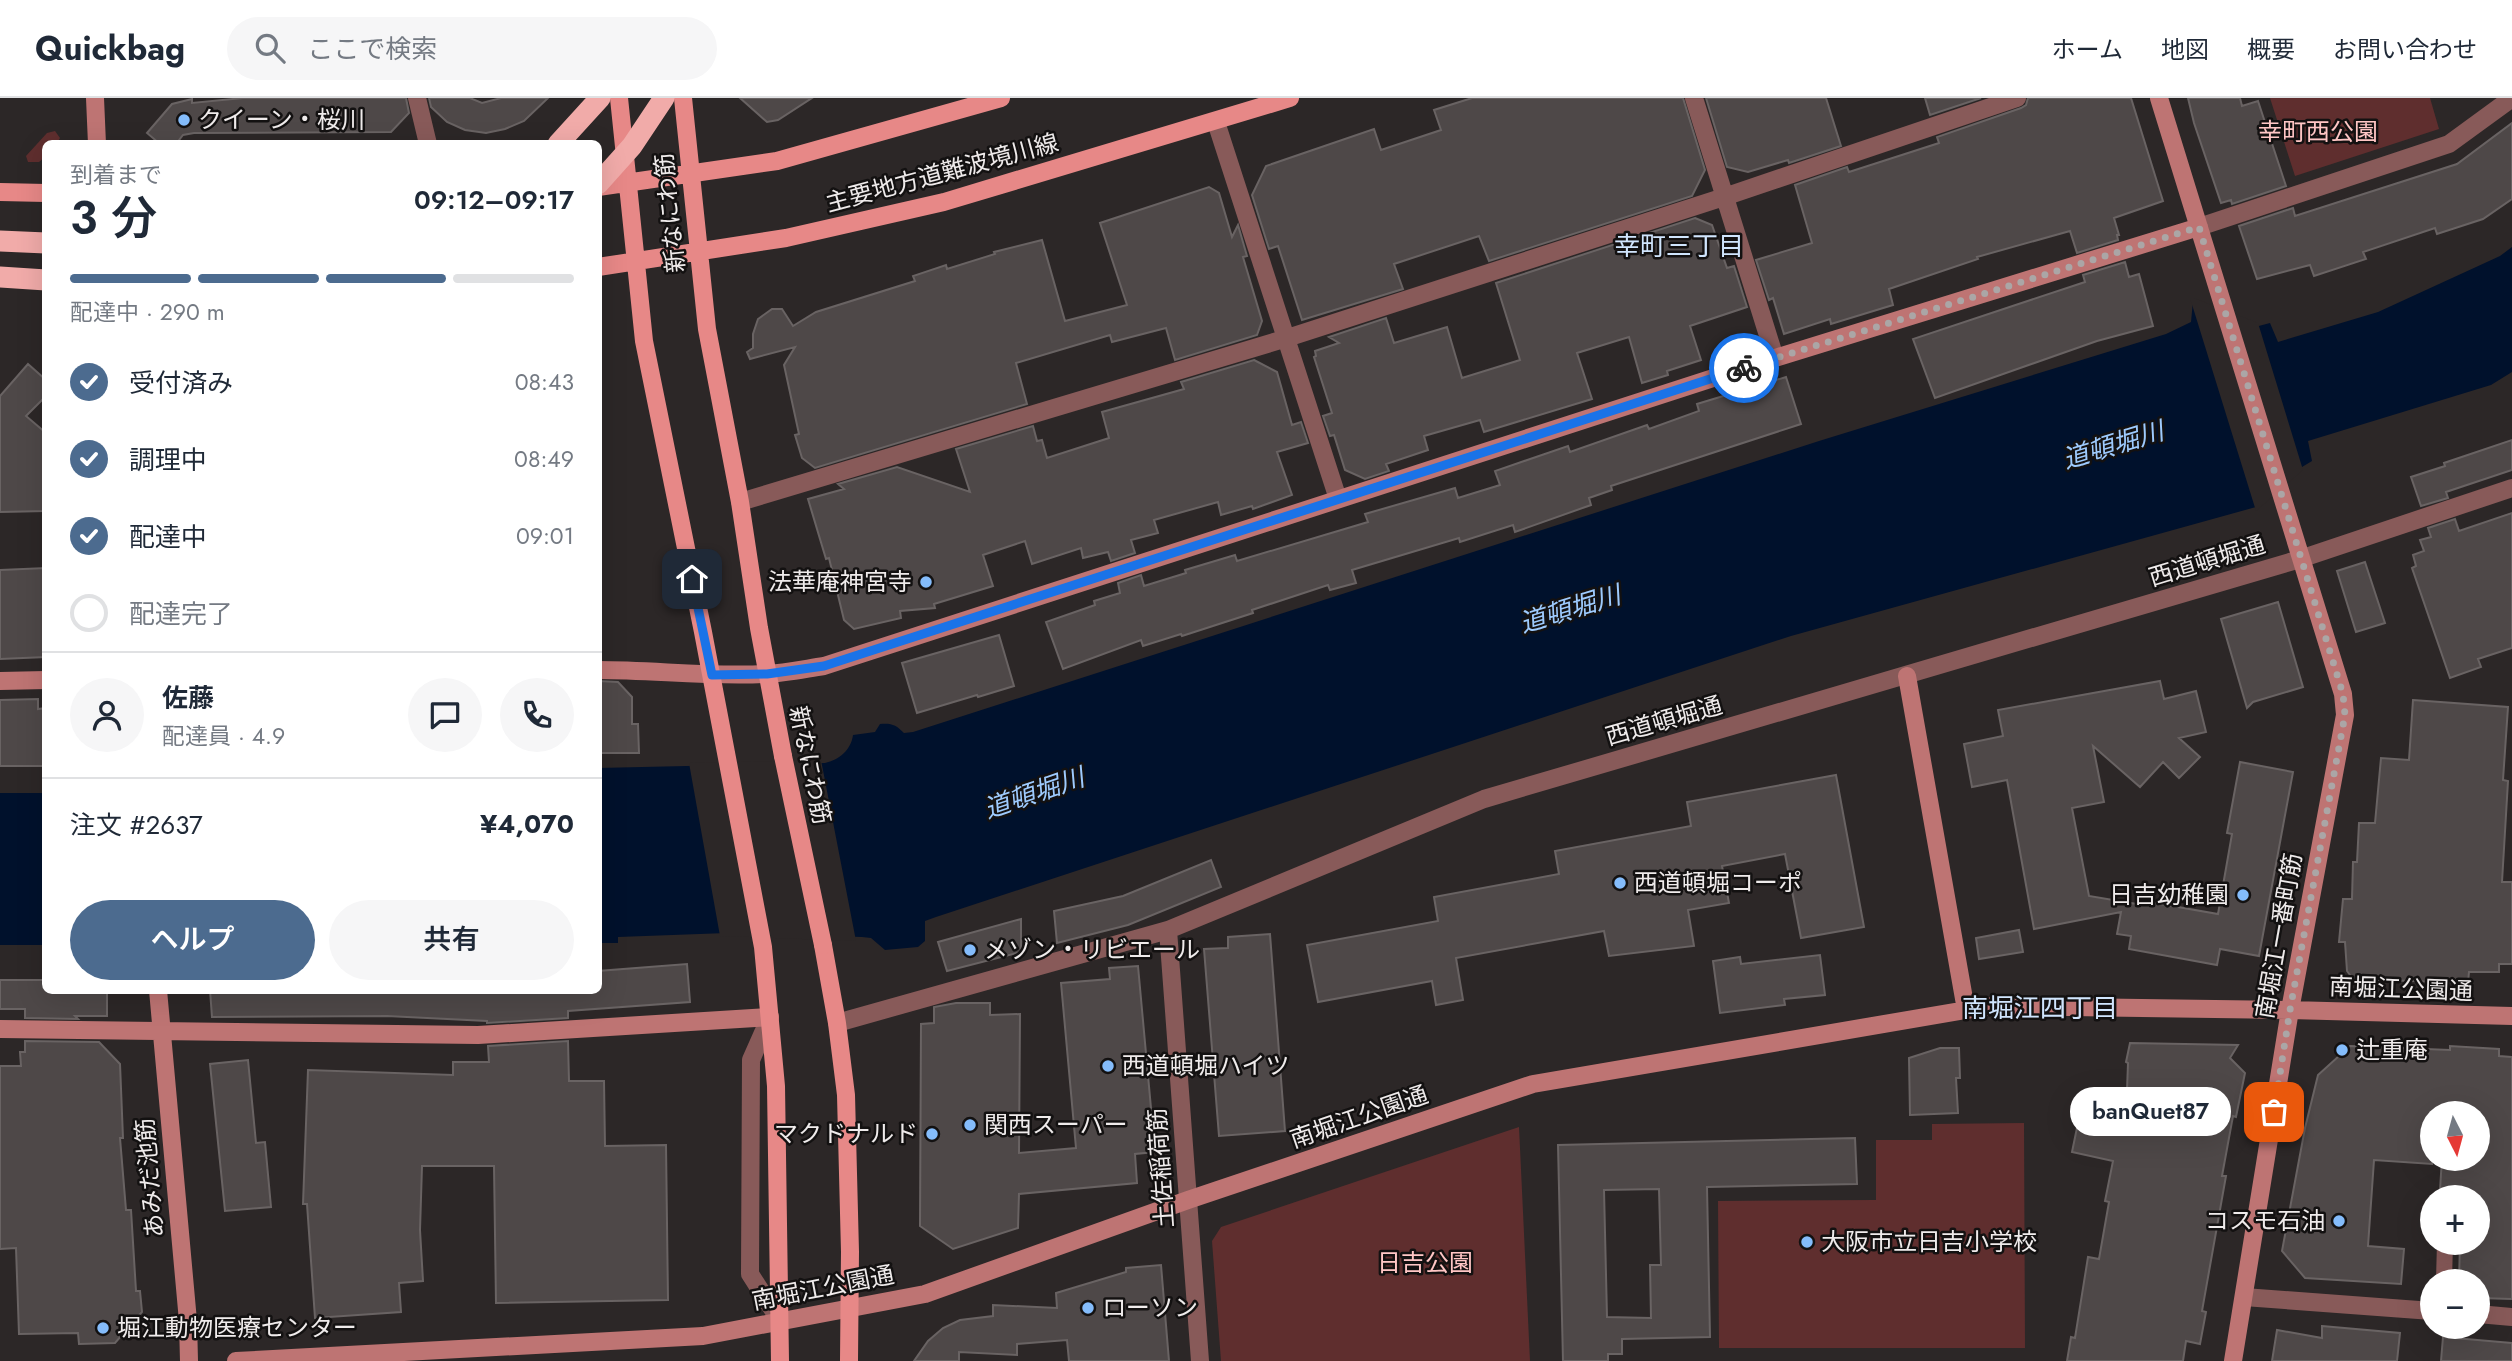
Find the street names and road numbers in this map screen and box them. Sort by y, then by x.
street label: 主要地方道難波境川線 [821,125,1062,220]
street label: 新なにわ筋 [646,152,693,275]
street label: 西道頓堀通 [2144,526,2269,595]
street label: 西道頓堀通 [1601,687,1726,754]
street label: 新なにわ筋 [781,703,840,827]
street label: 南堀江一番町筋 [2247,850,2310,1022]
street label: 南堀江公園通 [2328,968,2474,1009]
street label: 南堀江公園通 [1285,1077,1433,1157]
street label: 土佐稲荷筋 [1139,1107,1182,1229]
street label: あみだ池筋 [127,1117,172,1239]
street label: 南堀江公園通 [749,1257,897,1318]

